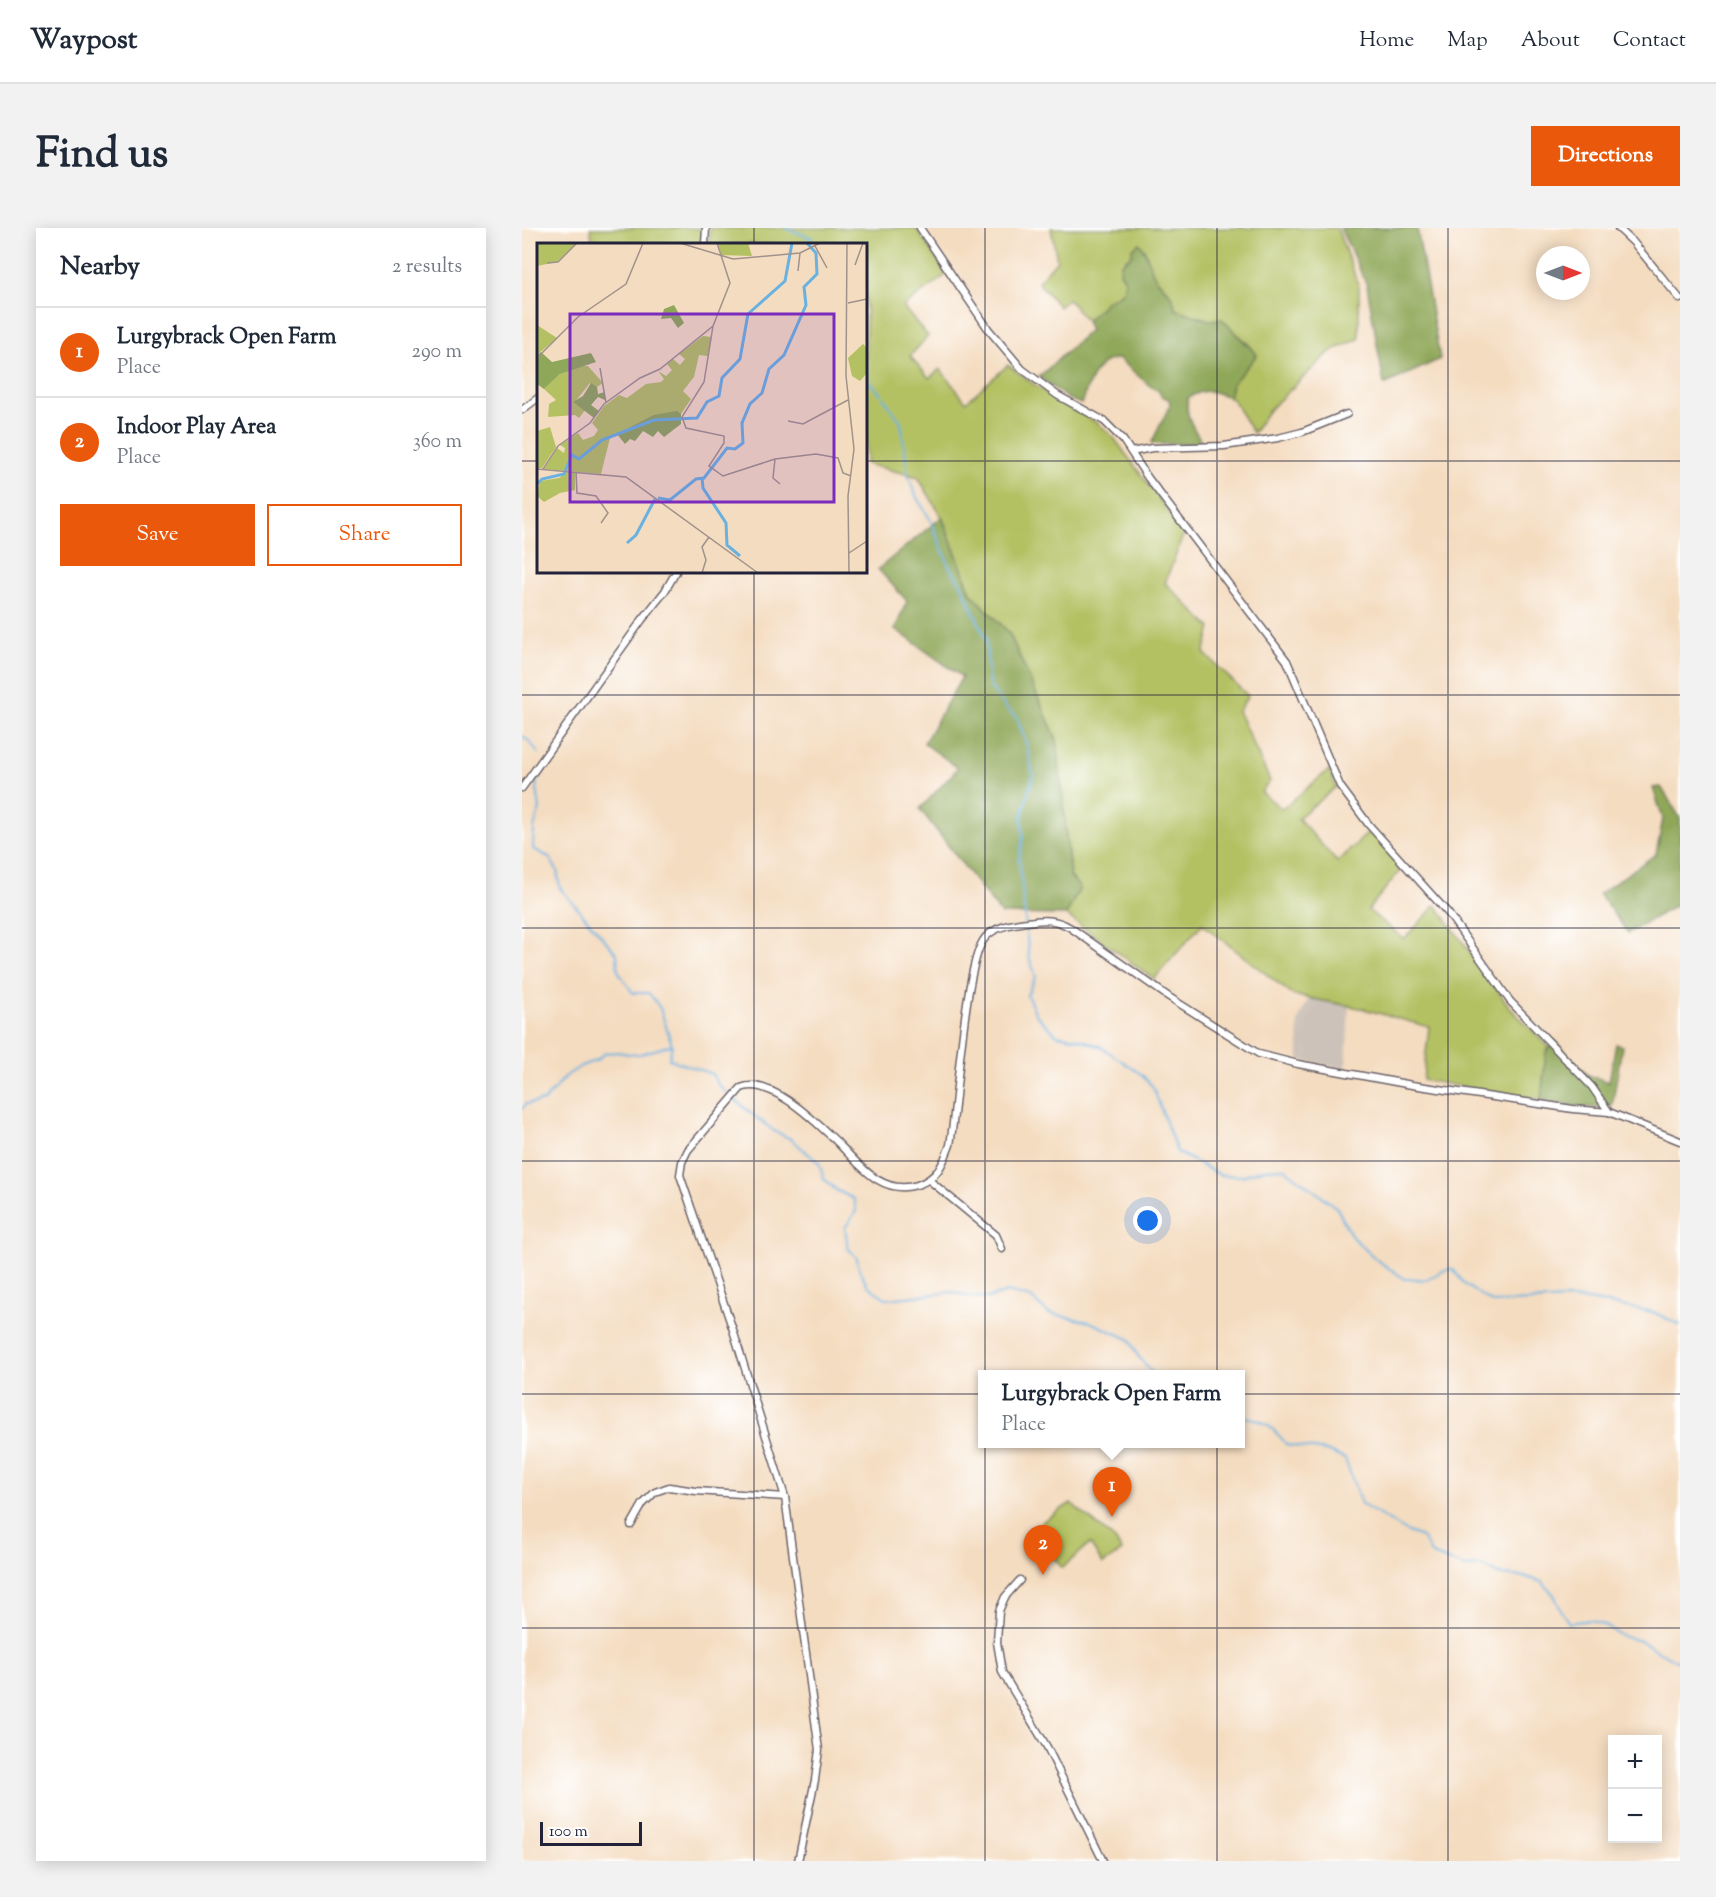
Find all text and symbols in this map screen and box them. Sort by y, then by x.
text: Waypost [30,21,137,61]
text: Home [1359,26,1414,56]
text: Map [1447,26,1488,56]
text: About [1521,26,1580,56]
text: Contact [1613,26,1686,56]
text: Find us [36,126,168,186]
button: Directions [1531,126,1680,186]
inset map [537,243,867,573]
north arrow [1536,246,1590,300]
text: Nearby [60,249,140,286]
text: 2 results [392,253,462,282]
text: Lurgybrack Open Farm [117,322,336,354]
text: 1 [76,338,83,367]
text: 290 m [412,338,462,367]
text: Place [117,354,161,383]
text: Indoor Play Area [117,412,276,444]
text: 2 [75,428,84,457]
text: 360 m [413,428,462,457]
text: Place [117,444,161,473]
button: Save [60,504,255,566]
button: Share [267,504,462,566]
your location [1133,1206,1162,1235]
popup [978,1370,1245,1448]
text: Lurgybrack Open Farm [1002,1379,1221,1411]
text: Place [1002,1411,1046,1440]
pin: 1 [1092,1468,1132,1517]
pin: 2 [1024,1526,1062,1575]
map controls [1608,1735,1662,1843]
button: + [1608,1735,1662,1789]
button: − [1608,1789,1662,1843]
scale bar [540,1819,642,1846]
text: 100 m [549,1821,588,1844]

